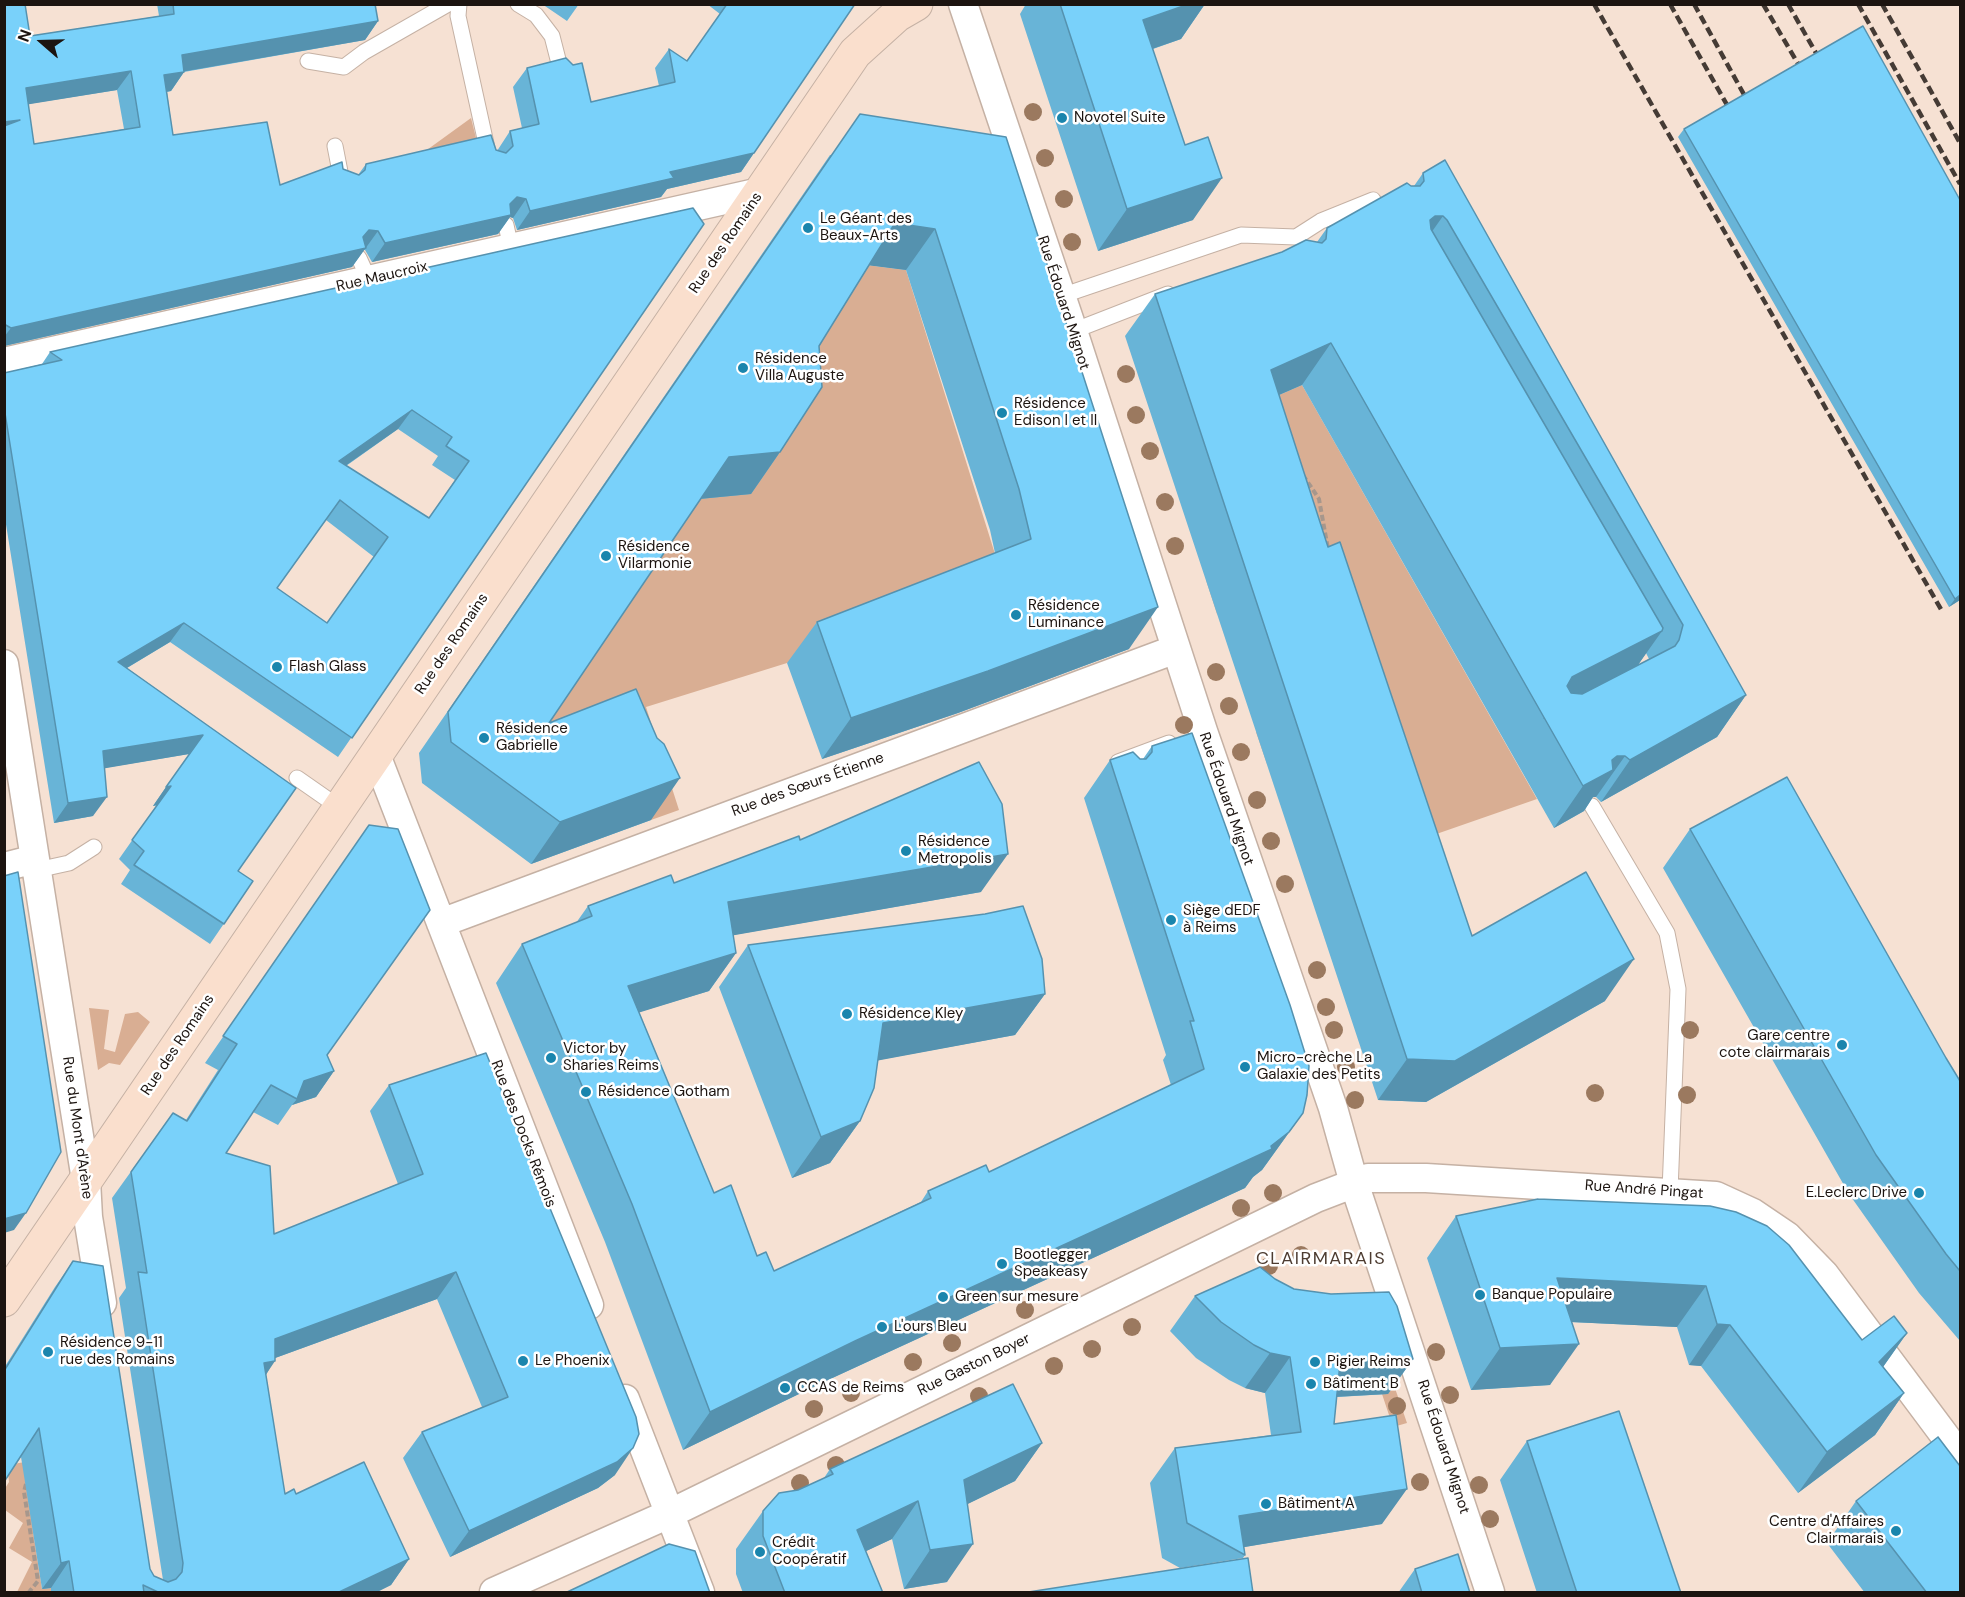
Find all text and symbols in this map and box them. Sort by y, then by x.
north arrow [12,12,72,72]
text: N [13,27,36,45]
place label: Novotel Suite [1074,109,1166,127]
marker: Novotel Suite [1055,111,1069,125]
street label: Rue des Romains [686,189,766,297]
place label: Le Géant des Beaux-Arts [820,210,912,245]
marker: Le Géant des Beaux-Arts [801,221,815,235]
street label: Rue Édouard Mignot [1033,234,1093,372]
street label: Rue Maucroix [335,258,429,296]
place label: Résidence Villa Auguste [755,350,844,385]
marker: Résidence Villa Auguste [736,361,750,375]
place label: Résidence Edison I et II [1014,395,1097,430]
marker: Résidence Edison I et II [995,406,1009,420]
place label: Résidence Vilarmonie [618,538,692,573]
marker: Résidence Vilarmonie [599,549,613,563]
street label: Rue des Romains [412,590,492,698]
place label: Résidence Luminance [1028,597,1104,632]
marker: Résidence Luminance [1009,608,1023,622]
place label: Flash Glass [289,658,367,676]
marker: Flash Glass [270,660,284,674]
place label: Résidence Gabrielle [496,720,568,755]
street label: Rue Édouard Mignot [1195,730,1257,868]
marker: Résidence Gabrielle [477,731,491,745]
street label: Rue des Sœurs Étienne [729,749,887,821]
place label: Résidence Metropolis [918,833,992,868]
marker: Résidence Metropolis [899,844,913,858]
place label: Siège dEDF à Reims [1183,902,1261,937]
marker: Siège dEDF à Reims [1164,913,1178,927]
street label: Rue des Romains [138,991,218,1099]
place label: Résidence Kley [859,1005,963,1023]
marker: Résidence Kley [840,1007,854,1021]
place label: Gare centre cote clairmarais [1719,1027,1830,1062]
marker: Gare centre cote clairmarais [1835,1038,1849,1052]
place label: Victor by Sharies Reims [563,1040,659,1075]
place label: Micro-crèche La Galaxie des Petits [1257,1049,1380,1084]
marker: Victor by Sharies Reims [544,1051,558,1065]
street label: Rue du Mont d'Arène [58,1056,96,1200]
street label: Rue des Docks Rémois [487,1058,559,1210]
marker: Micro-crèche La Galaxie des Petits [1238,1060,1252,1074]
place label: Résidence Gotham [598,1083,730,1101]
marker: Résidence Gotham [579,1085,593,1099]
street label: Rue André Pingat [1584,1177,1704,1203]
place label: E.Leclerc Drive [1806,1184,1907,1202]
marker: E.Leclerc Drive [1912,1186,1926,1200]
place label: Bootlegger Speakeasy [1014,1246,1089,1281]
district label: CLAIRMARAIS [1256,1248,1386,1270]
marker: Bootlegger Speakeasy [995,1257,1009,1271]
place label: Banque Populaire [1492,1286,1612,1304]
place label: Green sur mesure [955,1288,1079,1306]
marker: Banque Populaire [1473,1288,1487,1302]
marker: Green sur mesure [936,1290,950,1304]
place label: L'ours Bleu [894,1318,967,1336]
marker: L'ours Bleu [875,1320,889,1334]
street label: Rue Gaston Boyer [915,1330,1033,1400]
place label: Résidence 9-11 rue des Romains [60,1334,175,1369]
marker: Résidence 9-11 rue des Romains [41,1345,55,1359]
place label: Le Phoenix [535,1352,609,1370]
place label: Pigier Reims [1327,1353,1411,1371]
marker: Le Phoenix [516,1354,530,1368]
marker: Pigier Reims [1308,1355,1322,1369]
place label: Bâtiment B [1323,1375,1399,1393]
marker: Bâtiment B [1304,1377,1318,1391]
street label: Rue Édouard Mignot [1413,1378,1473,1516]
place label: CCAS de Reims [797,1379,904,1397]
marker: CCAS de Reims [778,1381,792,1395]
place label: Bâtiment A [1278,1495,1355,1513]
marker: Bâtiment A [1259,1497,1273,1511]
place label: Centre d'Affaires Clairmarais [1769,1513,1884,1548]
marker: Centre d'Affaires Clairmarais [1889,1524,1903,1538]
place label: Crédit Coopératif [772,1534,847,1569]
marker: Crédit Coopératif [753,1545,767,1559]

